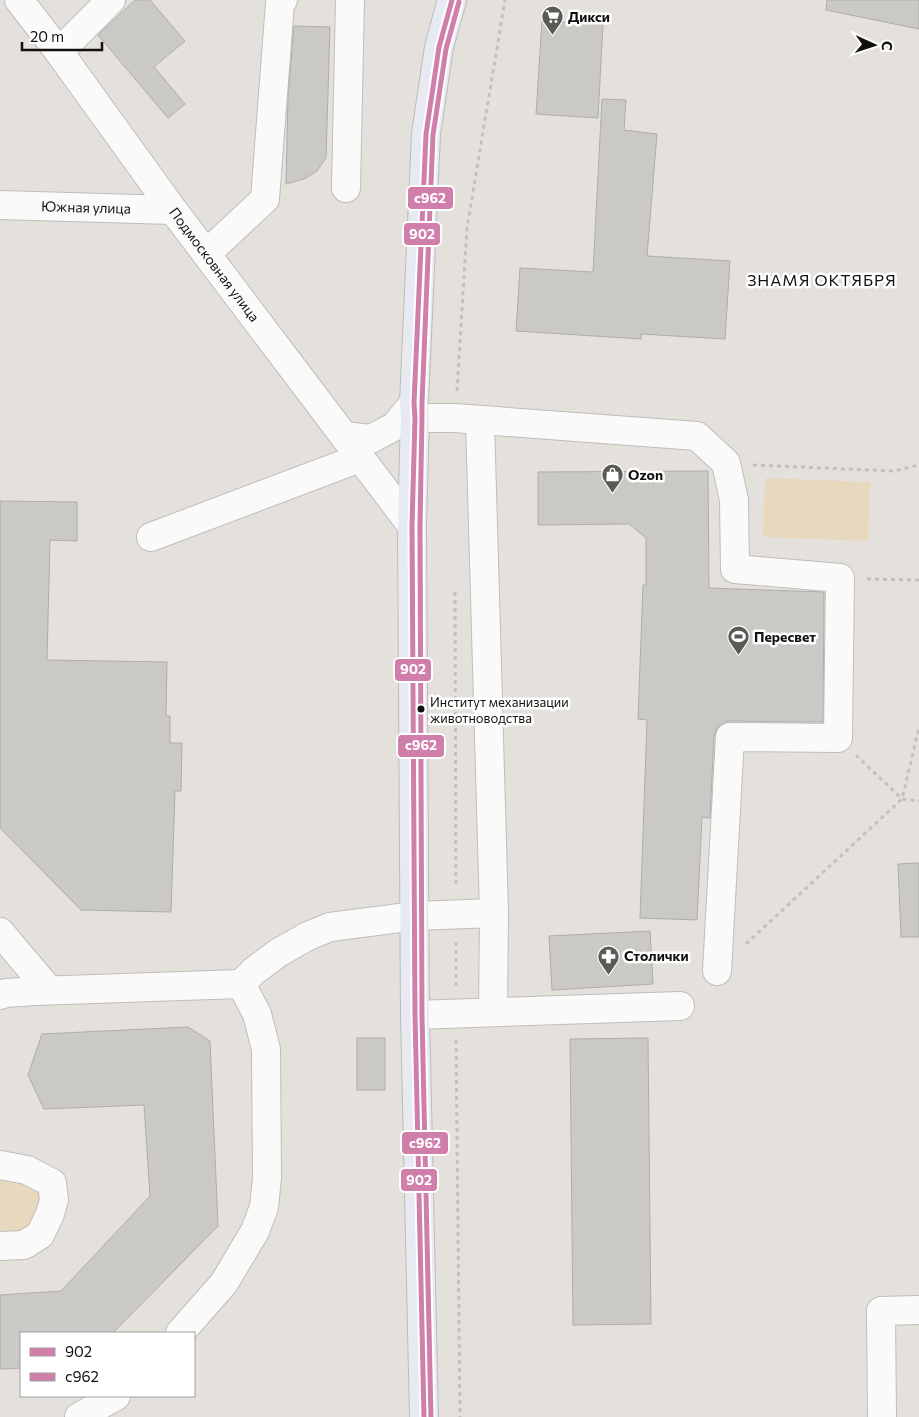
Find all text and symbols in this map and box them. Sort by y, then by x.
supermarket icon: Дикси [540,5,564,36]
place label: Дикси [568,8,610,25]
scale bar [22,20,102,52]
north arrow [849,20,899,70]
text: 20 m [30,27,64,45]
text: С [879,40,896,51]
line badge: с962 [407,186,454,210]
text: с962 [414,189,446,206]
street label: Южная улица [41,197,131,217]
street label: Подмосковная улица [166,204,263,325]
line badge: 902 [403,222,441,246]
text: 902 [409,225,435,242]
district label: ЗНАМЯ ОКТЯБРЯ [747,270,897,289]
shop icon: Ozon [600,463,624,494]
place label: Ozon [628,466,663,483]
sports icon: Пересвет [726,625,750,656]
place label: Пересвет [754,628,816,645]
line badge: 902 [394,658,432,682]
text: 902 [400,660,426,677]
place label: Институт механизации животноводства [430,694,569,726]
marker: Институт механизации животноводства [416,704,426,714]
line badge: с962 [397,734,445,758]
text: с962 [405,736,437,753]
pharmacy icon: Столички [596,944,620,975]
place label: Столички [624,947,689,964]
line badge: с962 [401,1131,449,1155]
text: с962 [409,1134,441,1151]
line badge: 902 [400,1168,438,1192]
text: 902 [406,1171,432,1188]
legend [20,1332,195,1397]
text: 902 [65,1342,92,1360]
text: с962 [65,1367,99,1385]

